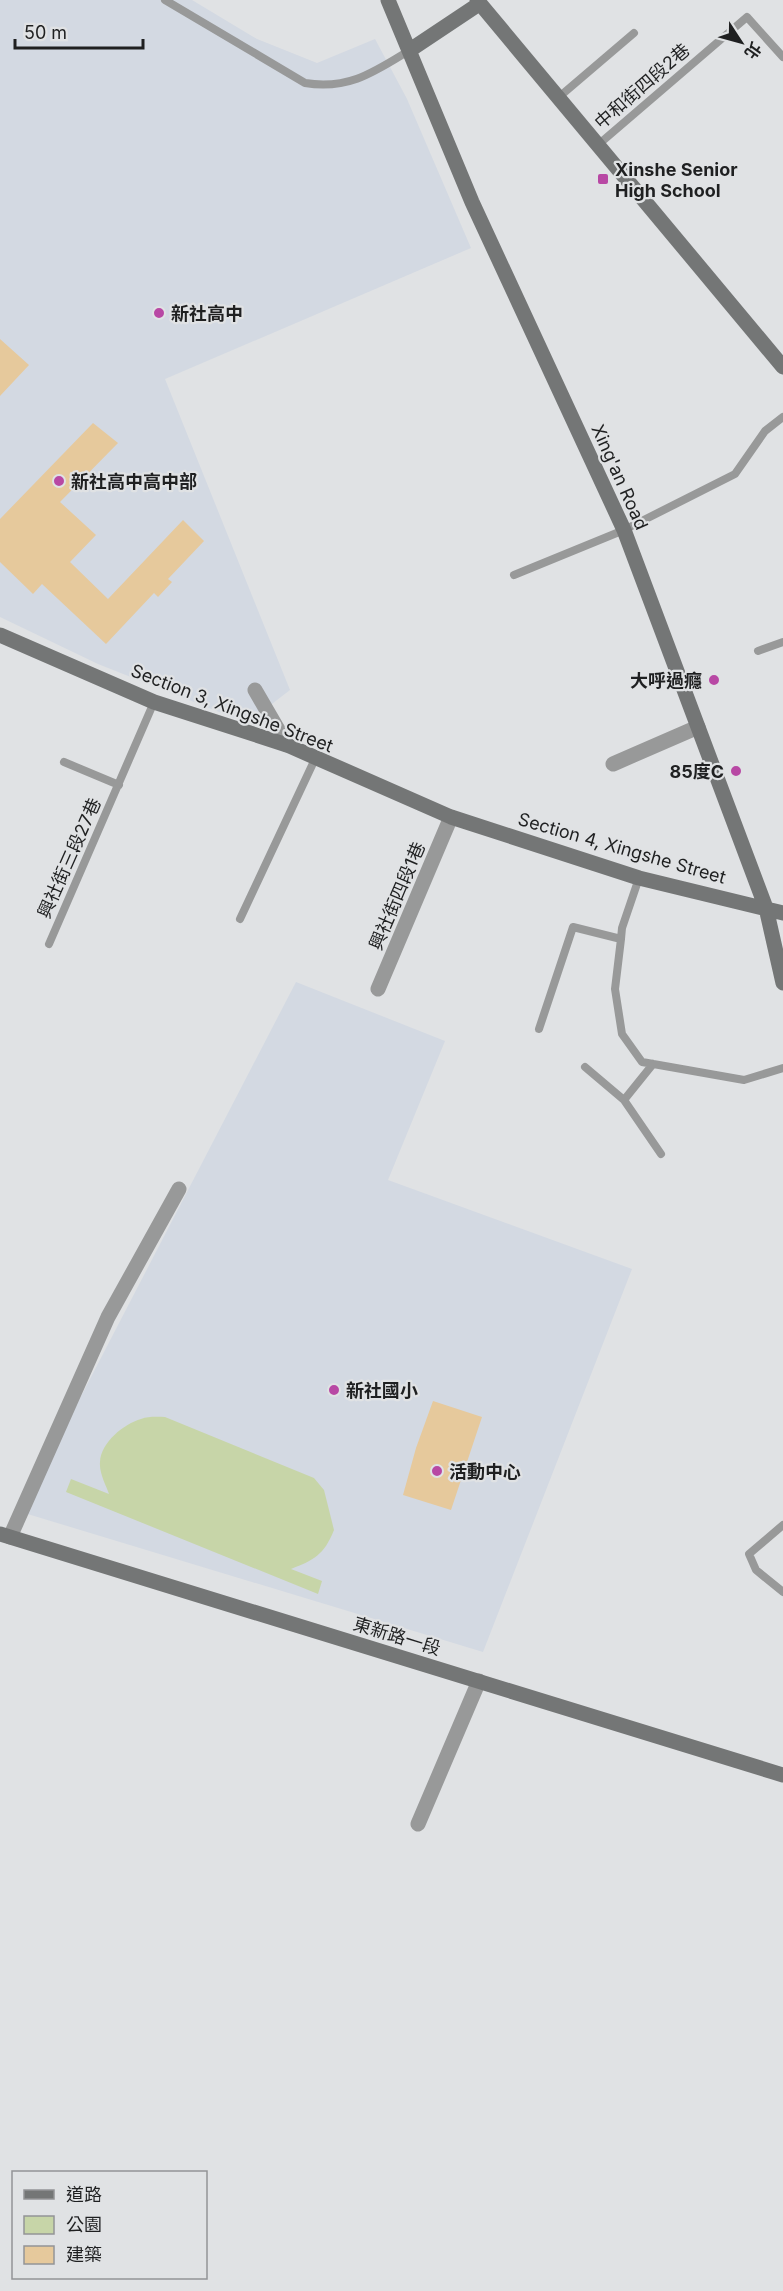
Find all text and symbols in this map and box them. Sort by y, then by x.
scale bar [15,12,142,50]
north arrow [711,12,771,72]
text: 50 m [24,22,67,43]
text: 北 [740,38,766,63]
street label: 中和街四段2巷 [590,39,694,133]
place label: Xinshe Senior High School [615,159,738,201]
marker: Xinshe Senior High School [596,172,610,186]
place label: 新社高中 [171,303,243,324]
marker: 新社高中 [152,306,166,320]
street label: Xing'an Road [587,421,653,533]
place label: 新社高中高中部 [71,471,197,492]
marker: 新社高中高中部 [52,474,66,488]
street label: Section 3, Xingshe Street [128,660,336,756]
place label: 大呼過癮 [630,670,702,691]
marker: 大呼過癮 [707,673,721,687]
place label: 85度C [669,761,724,782]
marker: 85度C [729,764,743,778]
street label: 興社街三段27巷 [33,795,105,921]
street label: Section 4, Xingshe Street [516,808,728,888]
street label: 興社街四段1巷 [365,839,429,953]
place label: 新社國小 [346,1380,418,1401]
marker: 新社國小 [327,1383,341,1397]
place label: 活動中心 [449,1461,521,1482]
marker: 活動中心 [430,1464,444,1478]
street label: 東新路一段 [351,1613,443,1659]
legend [12,2171,207,2279]
text: 道路 [66,2184,102,2205]
text: 公園 [66,2214,102,2235]
text: 建築 [66,2244,102,2265]

